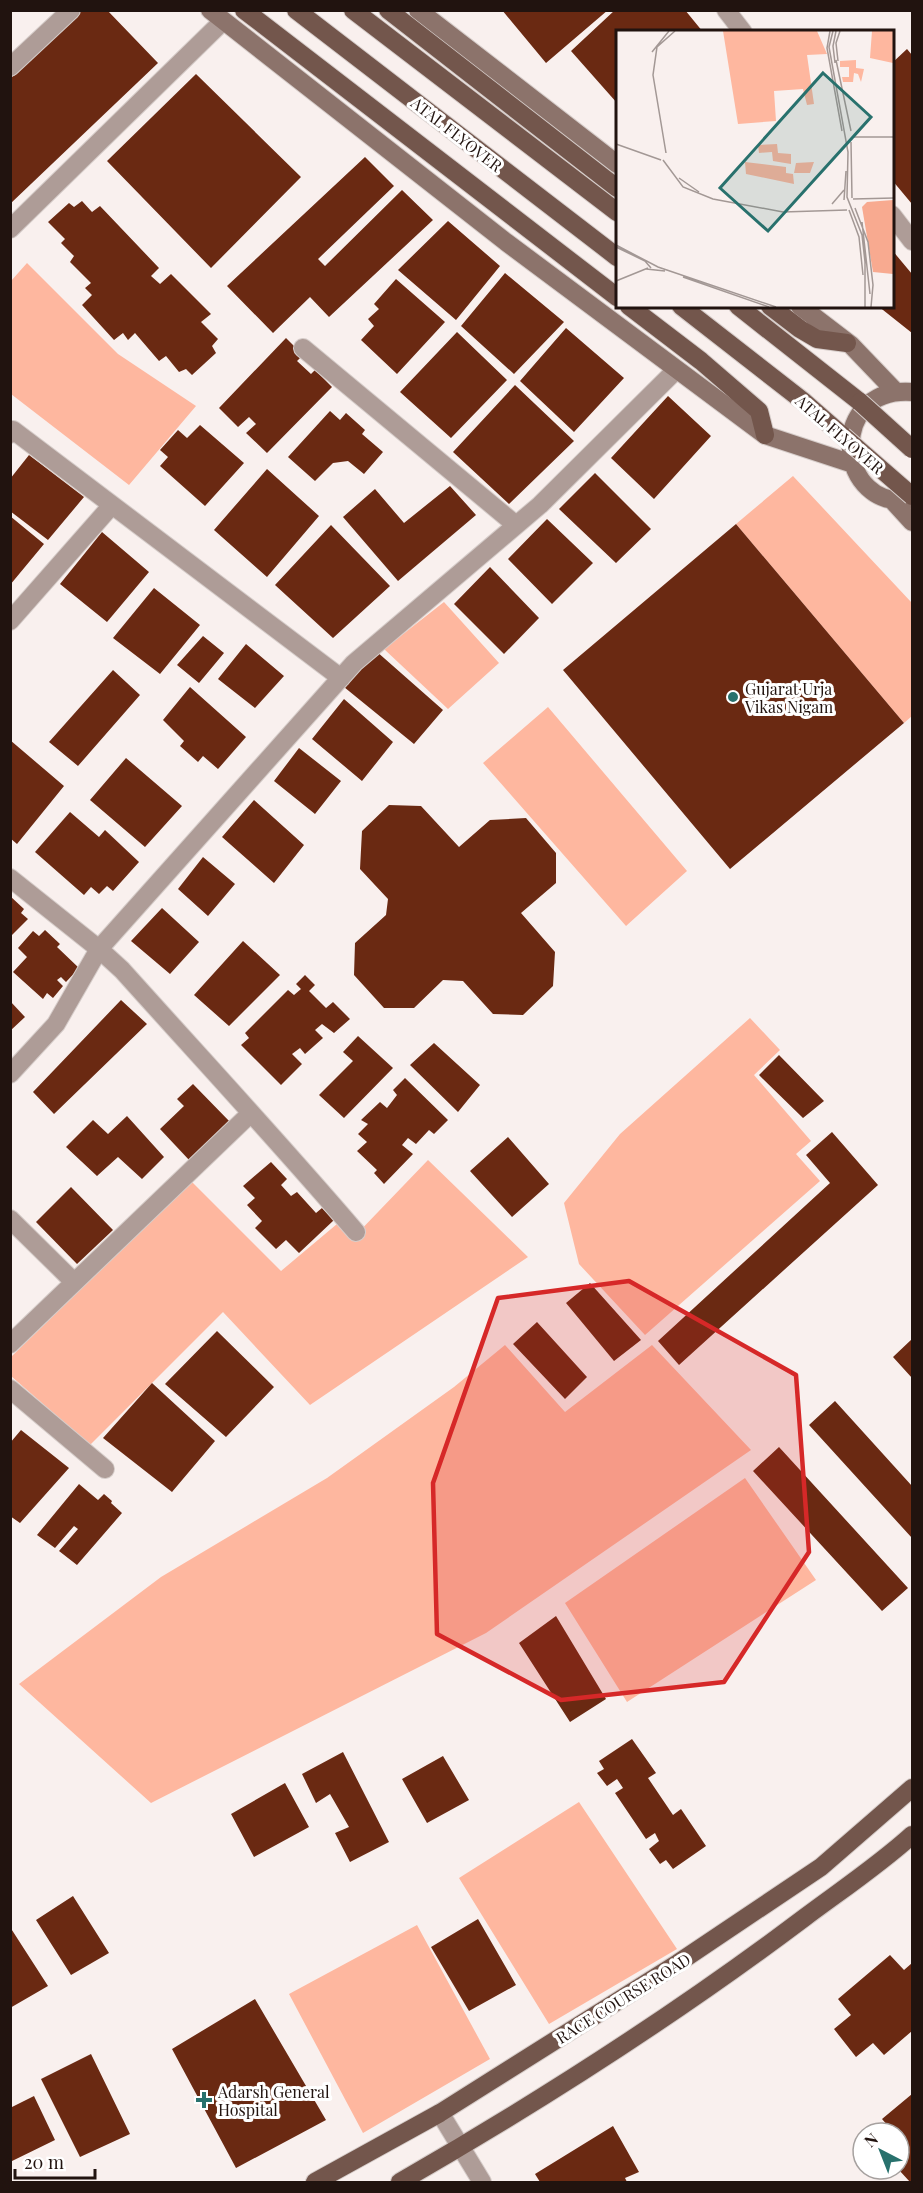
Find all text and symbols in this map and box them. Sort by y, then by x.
inset map [616,30,893,308]
street label: ATAL FLYOVER [406,91,507,176]
street label: ATAL FLYOVER [791,389,889,478]
place label: Gujarat Urja Vikas Nigam [744,678,833,717]
marker: Gujarat Urja Vikas Nigam [726,690,740,704]
street label: RACE COURSE ROAD [552,1948,694,2048]
place label: Adarsh General Hospital [217,2081,330,2120]
marker: Adarsh General Hospital [195,2091,213,2109]
north arrow [851,2121,911,2181]
text: N [859,2128,882,2151]
scale bar [15,2142,94,2180]
text: 20 m [24,2150,64,2174]

